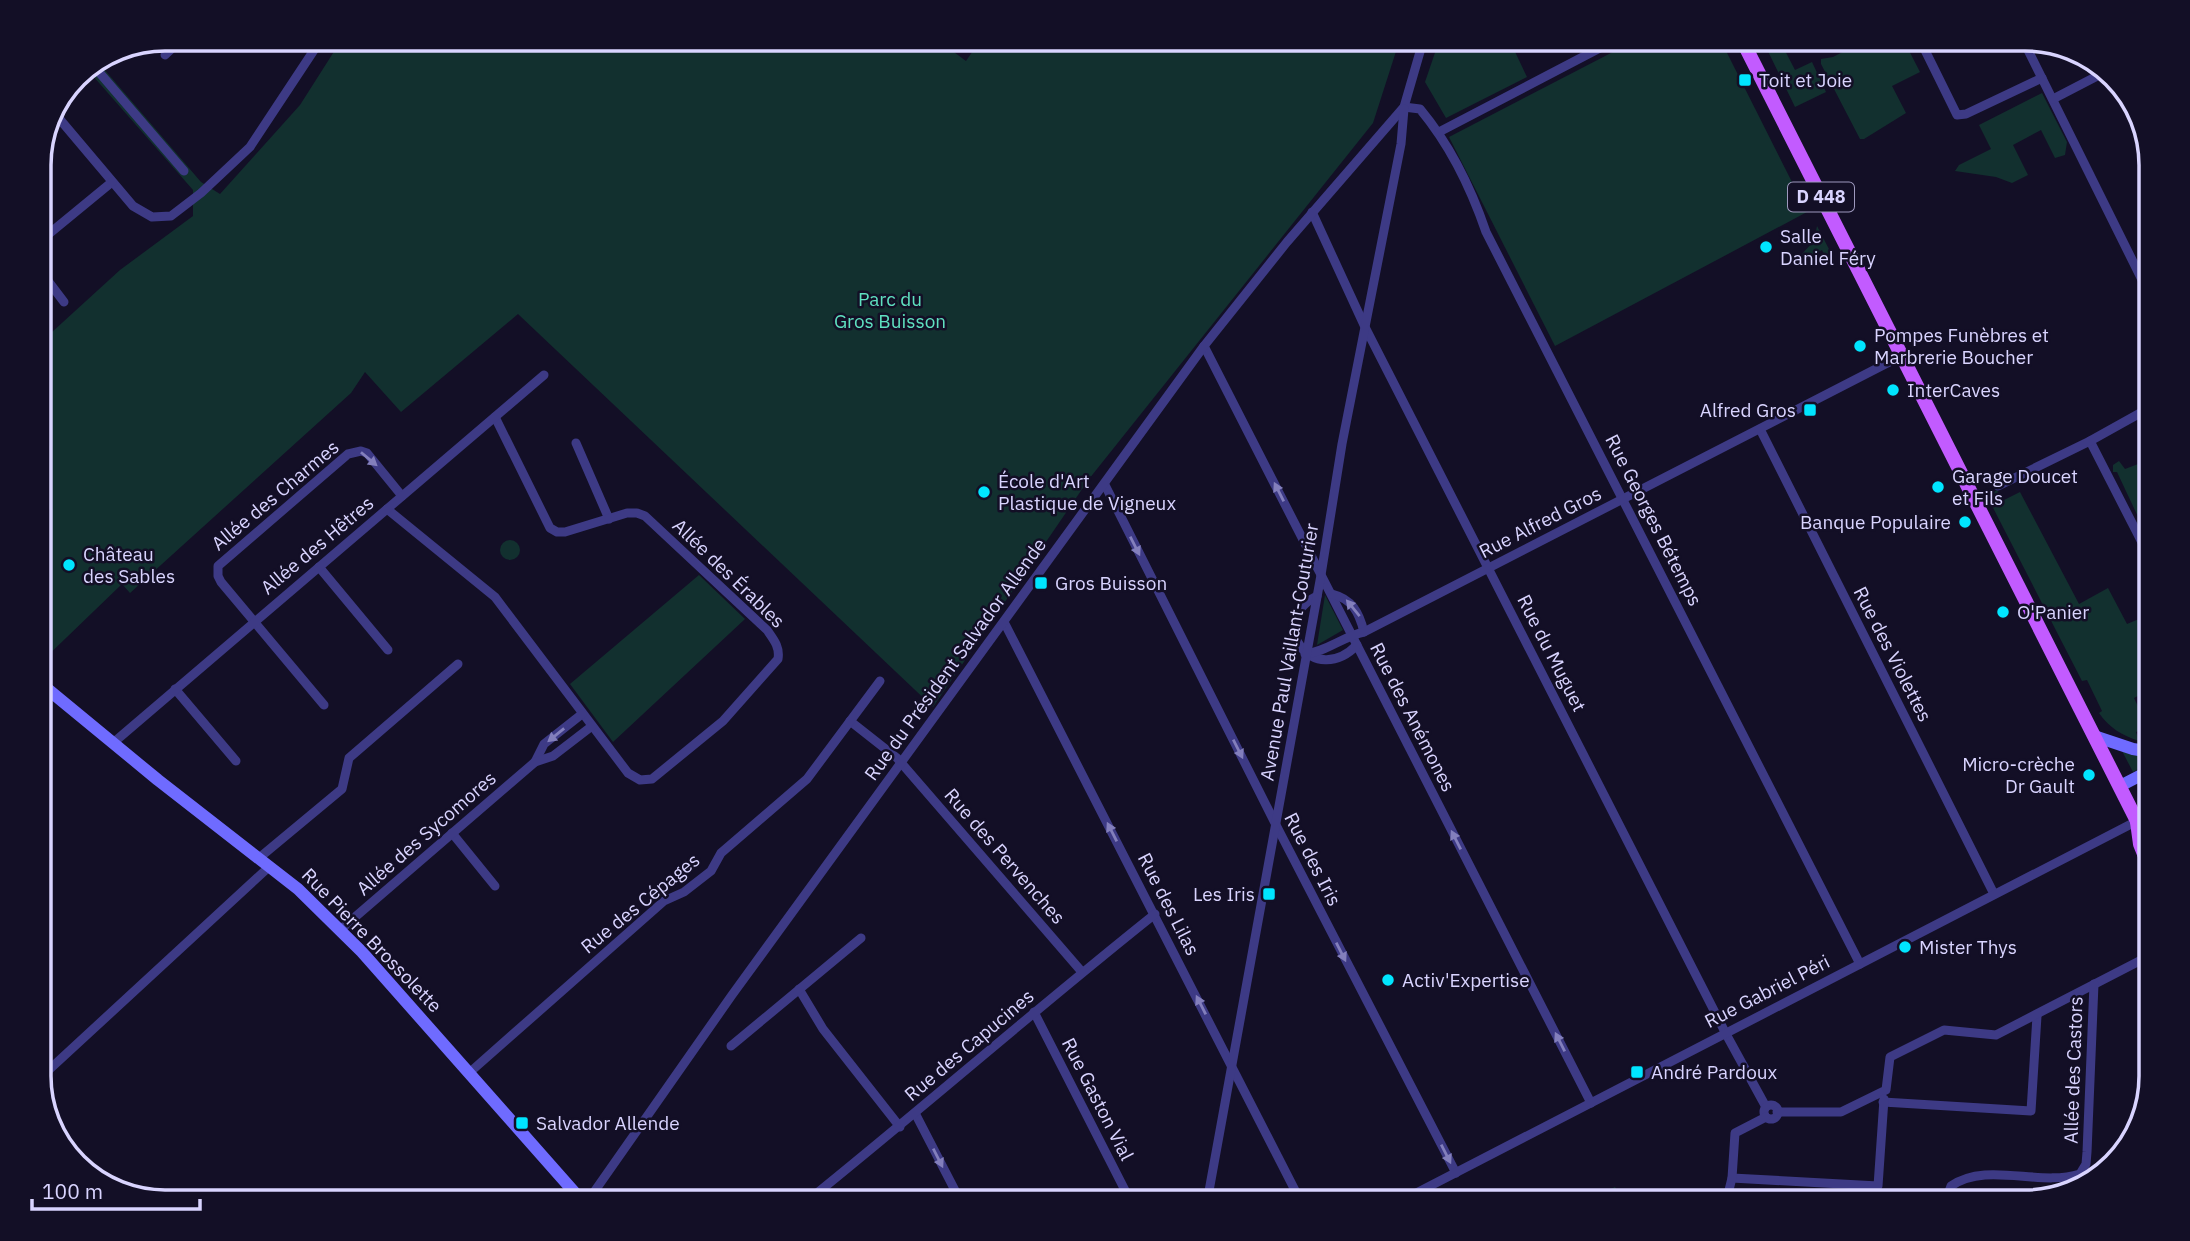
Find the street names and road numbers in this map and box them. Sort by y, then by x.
road number: D 448 [1788,182,1854,212]
street label: Rue Georges Bétemps [1600,430,1708,610]
street label: Allée des Charmes [206,435,344,555]
street label: Rue Alfred Gros [1475,481,1605,563]
street label: Allée des Hêtres [256,491,378,599]
street label: Allée des Érables [668,513,790,633]
street label: Avenue Paul Vaillant-Couturier [1255,521,1323,783]
street label: Rue du Président Salvador Allende [859,533,1051,785]
street label: Rue des Violettes [1849,582,1937,726]
street label: Rue du Muguet [1512,590,1592,716]
street label: Rue des Anémones [1365,638,1461,796]
street label: Allée des Sycomores [351,766,501,900]
street label: Rue des Pervenches [939,783,1071,929]
street label: Rue des Iris [1279,808,1347,910]
street label: Rue des Cépages [576,848,704,958]
street label: Rue des Lilas [1133,849,1205,959]
street label: Rue Pierre Brossolette [297,863,447,1017]
street label: Rue Gabriel Péri [1700,949,1834,1033]
street label: Rue des Capucines [899,984,1039,1106]
street label: Allée des Castors [2058,996,2088,1144]
street label: Rue Gaston Vial [1057,1034,1139,1164]

